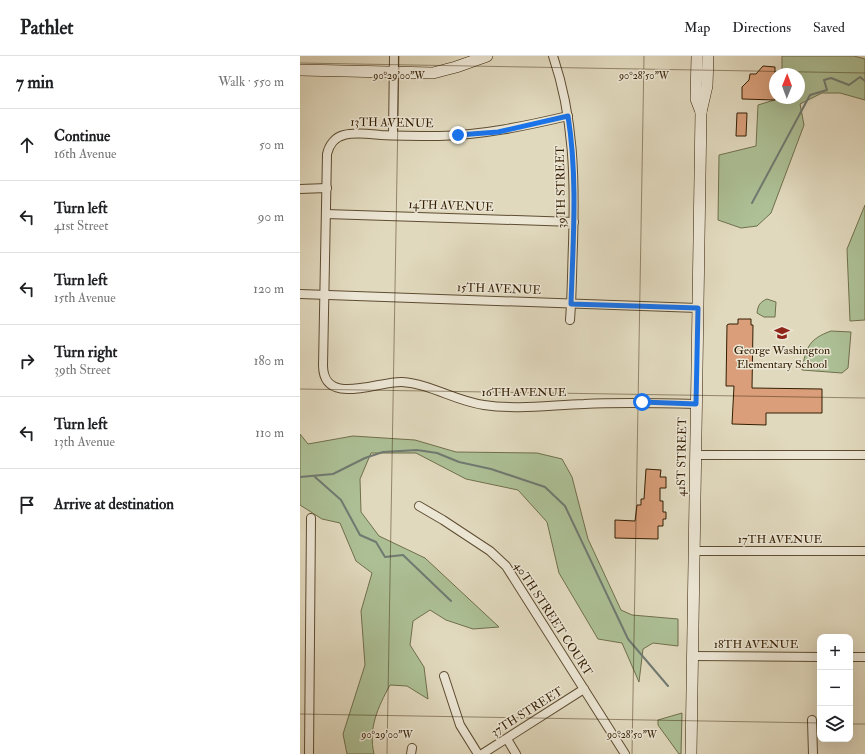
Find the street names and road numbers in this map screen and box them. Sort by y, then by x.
street label: 13TH AVENUE [350,115,434,131]
street label: 39TH STREET [553,146,569,228]
street label: 14TH AVENUE [408,197,494,215]
street label: 15TH AVENUE [457,280,542,298]
street label: 16TH AVENUE [482,385,567,400]
street label: 41ST STREET [674,417,690,497]
street label: 17TH AVENUE [738,532,823,547]
street label: 40TH STREET COURT [511,559,595,679]
street label: 18TH AVENUE [714,637,799,652]
street label: 37TH STREET [488,684,566,740]

